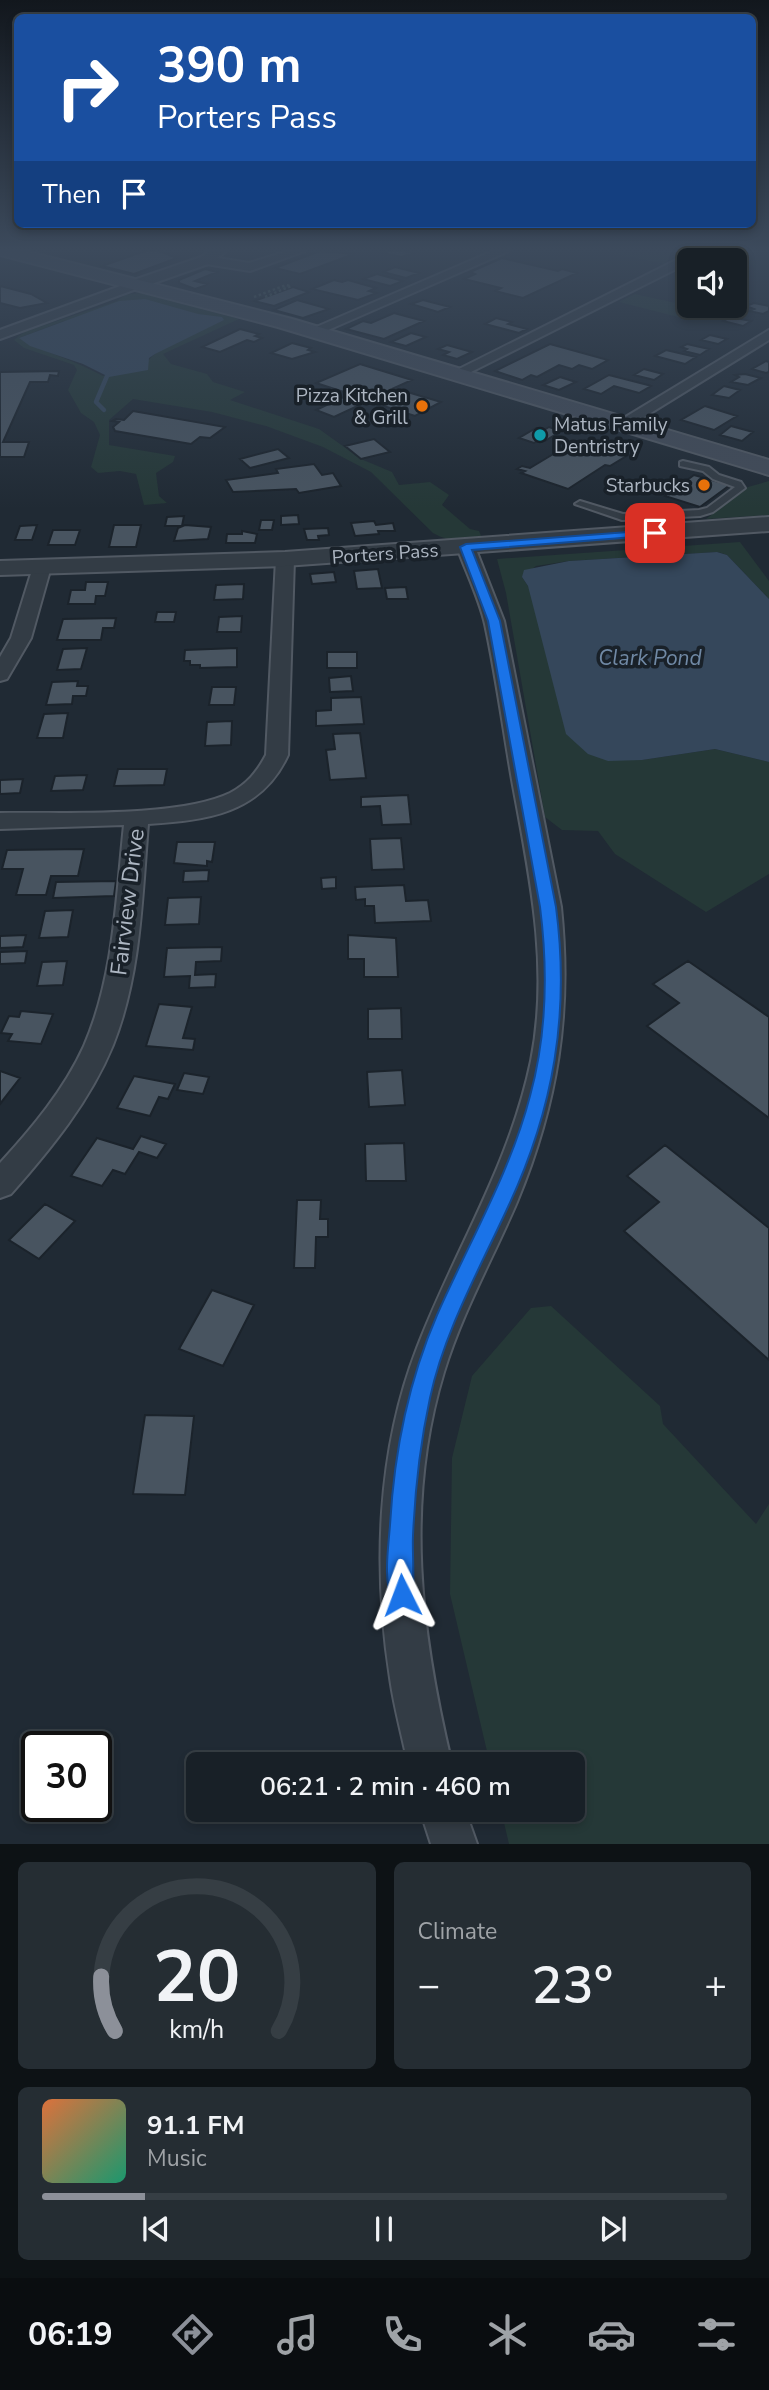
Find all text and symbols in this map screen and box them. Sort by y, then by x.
text: 390 m [157,32,301,99]
icon: right [42,42,133,133]
text: Porters Pass [157,96,337,139]
icon: arrive [115,175,153,213]
text: Then [42,177,101,212]
map controls [677,248,747,318]
button: sound [677,248,747,318]
place label: Pizza Kitchen & Grill [296,383,408,431]
marker: Pizza Kitchen & Grill [414,398,430,414]
place label: Matus Family Dentristry [554,412,668,460]
marker: Matus Family Dentristry [532,427,548,443]
place label: Starbucks [606,473,690,499]
marker: Starbucks [696,477,712,493]
pin [625,503,685,563]
icon: arrive [636,514,674,552]
street label: Porters Pass [331,537,439,571]
water label: Clark Pond [598,644,703,672]
street label: Fairview Drive [103,827,152,977]
position arrow [365,1558,439,1632]
speed limit sign: 30 [21,1731,112,1822]
text: 06:21 · 2 min · 460 m [260,1769,511,1804]
text: Climate [418,1916,497,1947]
text: 20 [153,1928,240,2028]
text: 23° [531,1950,613,2021]
text: − [418,1960,440,2011]
text: + [704,1960,727,2011]
text: km/h [169,2013,224,2047]
text: 91.1 FM [147,2108,244,2143]
text: Music [147,2143,207,2174]
icon: previous [137,2210,175,2248]
icon: pause [365,2210,403,2248]
icon: next [594,2210,632,2248]
icon: directions [168,2310,217,2359]
icon: music [273,2310,322,2359]
icon: phone [378,2310,427,2359]
icon: climate [483,2310,532,2359]
icon: car [587,2310,636,2359]
icon: filters [692,2310,741,2359]
text: 06:19 [28,2313,113,2356]

